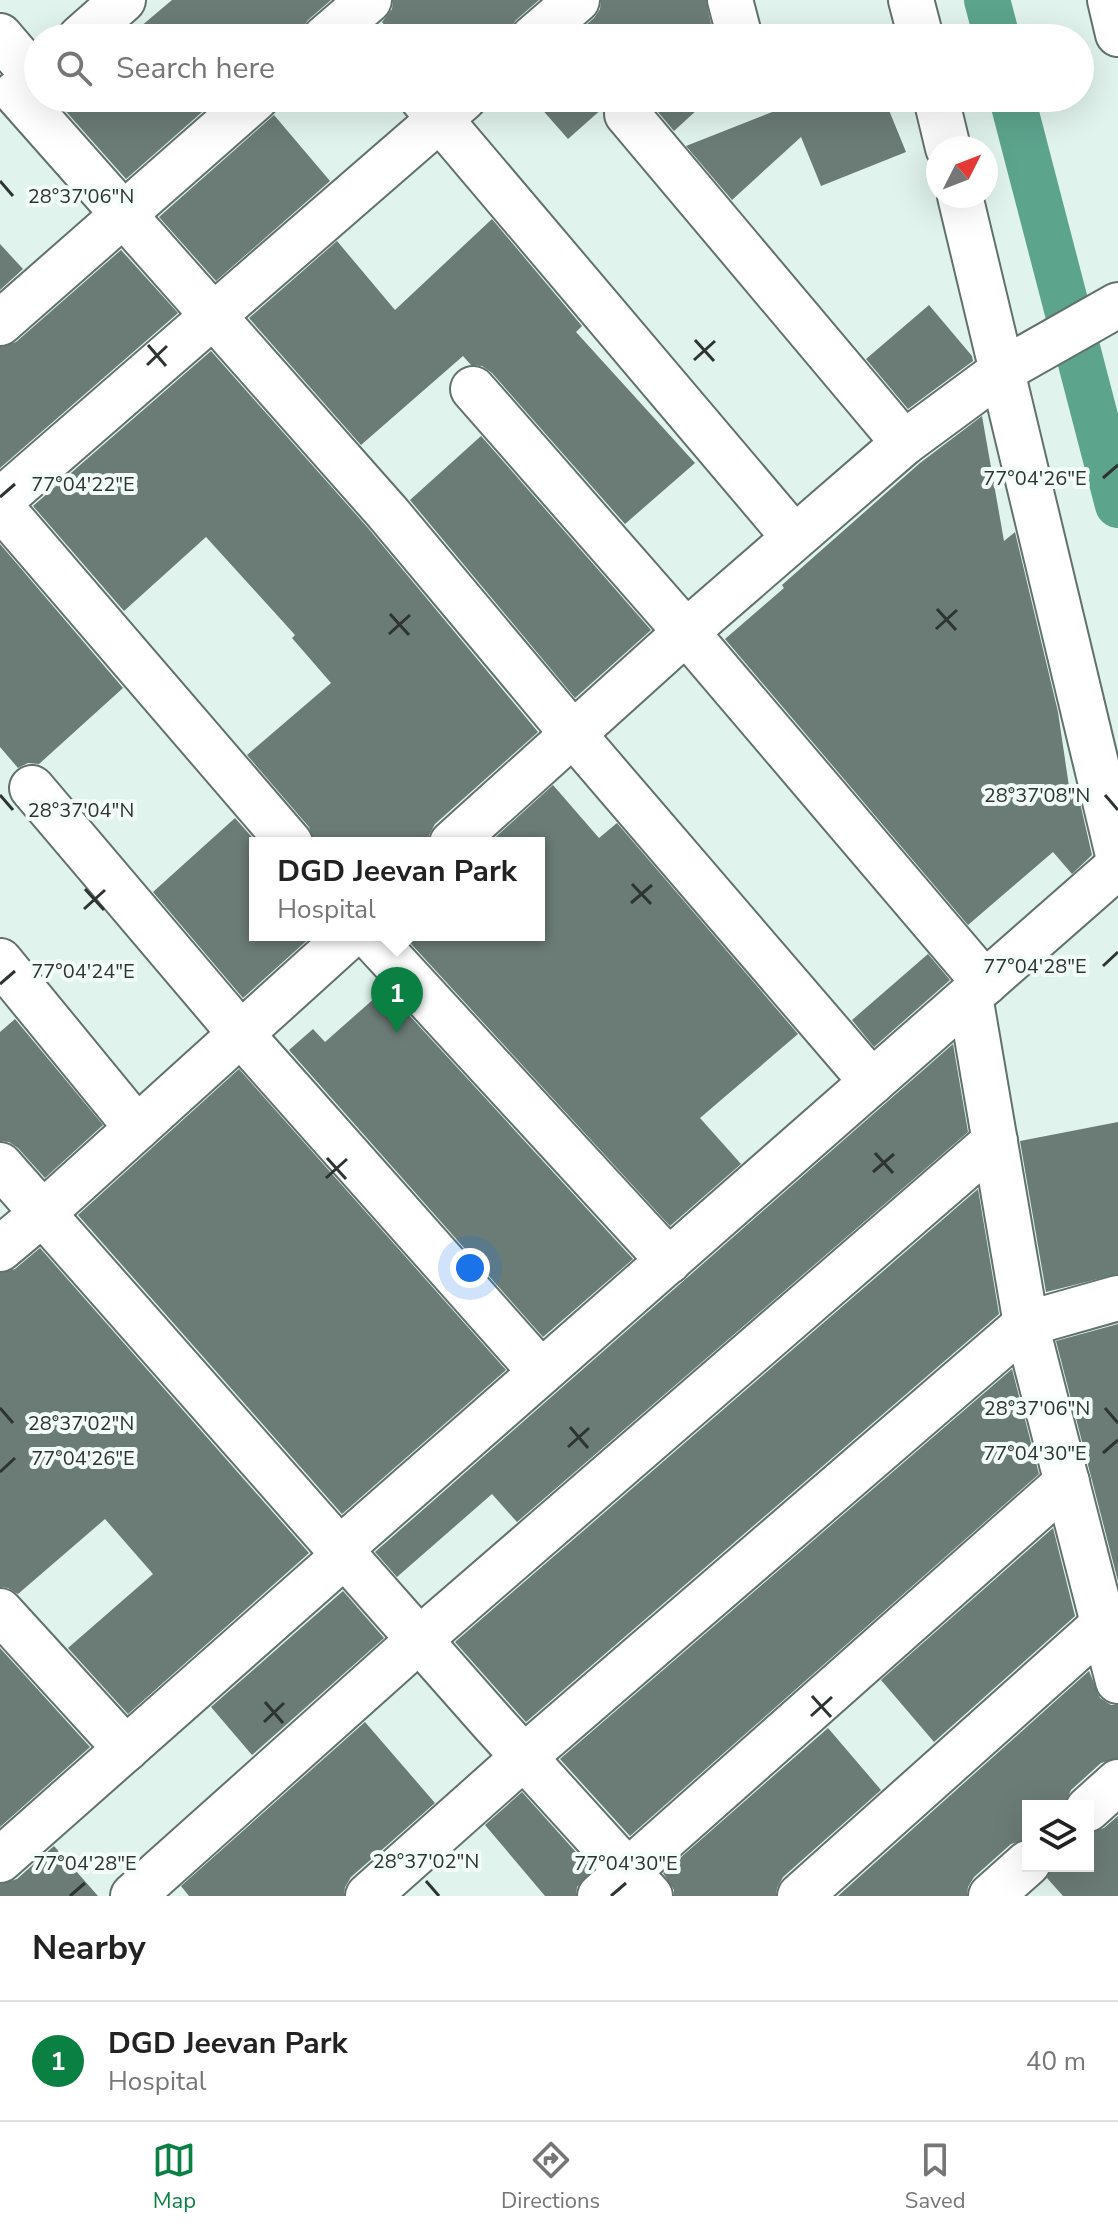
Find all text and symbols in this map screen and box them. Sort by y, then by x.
search box [24,24,1094,112]
icon: search [52,46,96,90]
text: Search here [116,48,275,89]
north arrow [926,136,998,208]
text: 28°37'06"N [28,183,134,210]
text: 77°04'26"E [983,465,1087,492]
text: 77°04'22"E [31,471,135,498]
text: 28°37'08"N [984,782,1090,809]
text: 28°37'04"N [28,797,134,824]
popup [249,837,545,941]
text: DGD Jeevan Park [277,851,517,892]
text: Hospital [277,892,376,927]
text: 77°04'28"E [983,953,1087,980]
text: 77°04'24"E [31,958,135,985]
pin: 1 [371,967,423,1033]
your location [450,1248,490,1288]
text: 28°37'06"N [984,1395,1090,1422]
text: 28°37'02"N [28,1410,134,1437]
text: 77°04'30"E [983,1440,1087,1467]
text: 77°04'26"E [31,1445,135,1472]
map controls [1022,1800,1094,1872]
button: layers [1022,1800,1094,1872]
text: 28°37'02"N [373,1848,479,1875]
text: 77°04'28"E [33,1850,137,1877]
text: 77°04'30"E [574,1850,678,1877]
text: Nearby [32,1925,146,1971]
text: DGD Jeevan Park [108,2023,348,2064]
text: 1 [50,2044,66,2079]
text: 40 m [1026,2044,1086,2079]
text: Hospital [108,2064,207,2099]
tab: Map [152,2138,196,2216]
tab: Directions [501,2138,600,2216]
tab: Saved [905,2138,966,2216]

